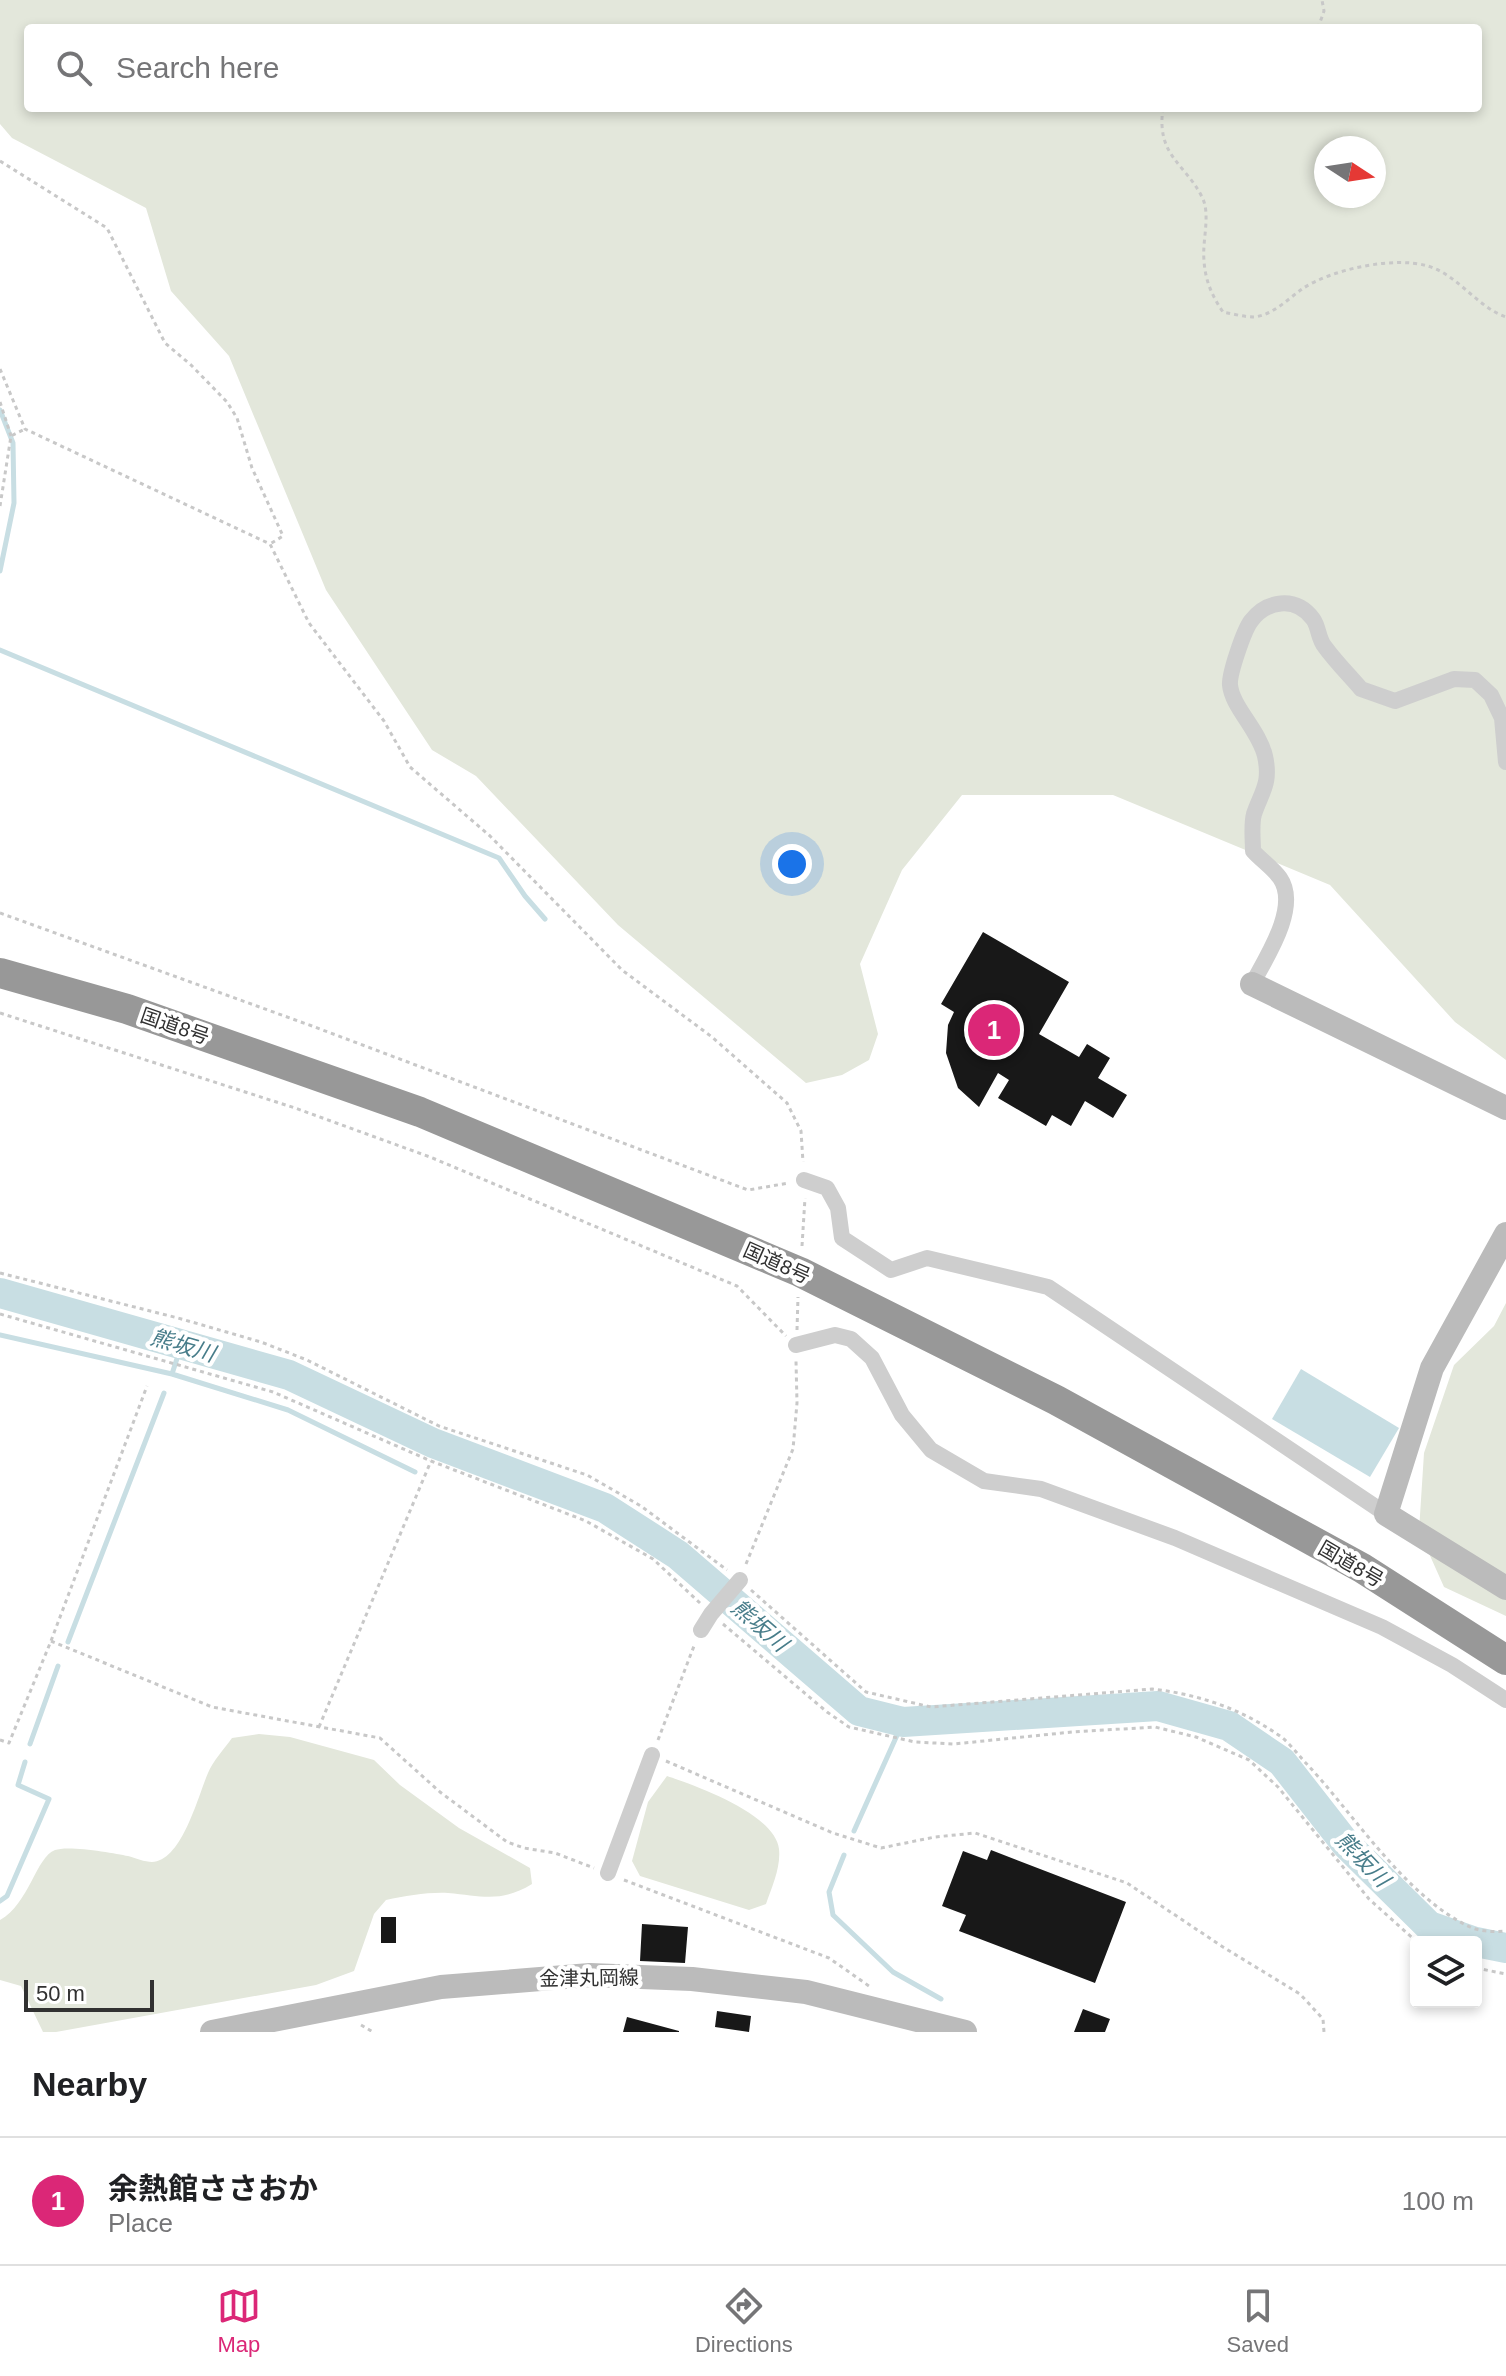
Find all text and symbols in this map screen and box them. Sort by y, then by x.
search box [24,24,1482,112]
icon: search [52,46,96,90]
text: Search here [116,51,279,84]
north arrow [1314,136,1386,208]
your location [772,844,812,884]
pin: 1 [968,1000,1020,1060]
street label: 国道8号 [138,1004,212,1048]
street label: 国道8号 [740,1238,814,1288]
water label: 熊坂川 [148,1324,220,1367]
street label: 国道8号 [1315,1537,1387,1591]
water label: 熊坂川 [727,1594,794,1658]
water label: 熊坂川 [1331,1827,1396,1893]
map controls [1410,1936,1482,2008]
button: layers [1410,1936,1482,2008]
street label: 金津丸岡線 [539,1966,639,1990]
scale bar [24,1976,154,2012]
text: 50 m [36,1981,85,2006]
text: Nearby [32,2065,147,2103]
text: 余熱館ささおか [108,2172,318,2205]
text: 1 [51,2186,65,2216]
text: 100 m [1402,2186,1474,2216]
text: Place [108,2208,173,2238]
tab: Map [217,2284,261,2358]
tab: Directions [695,2284,793,2358]
tab: Saved [1227,2284,1289,2358]

